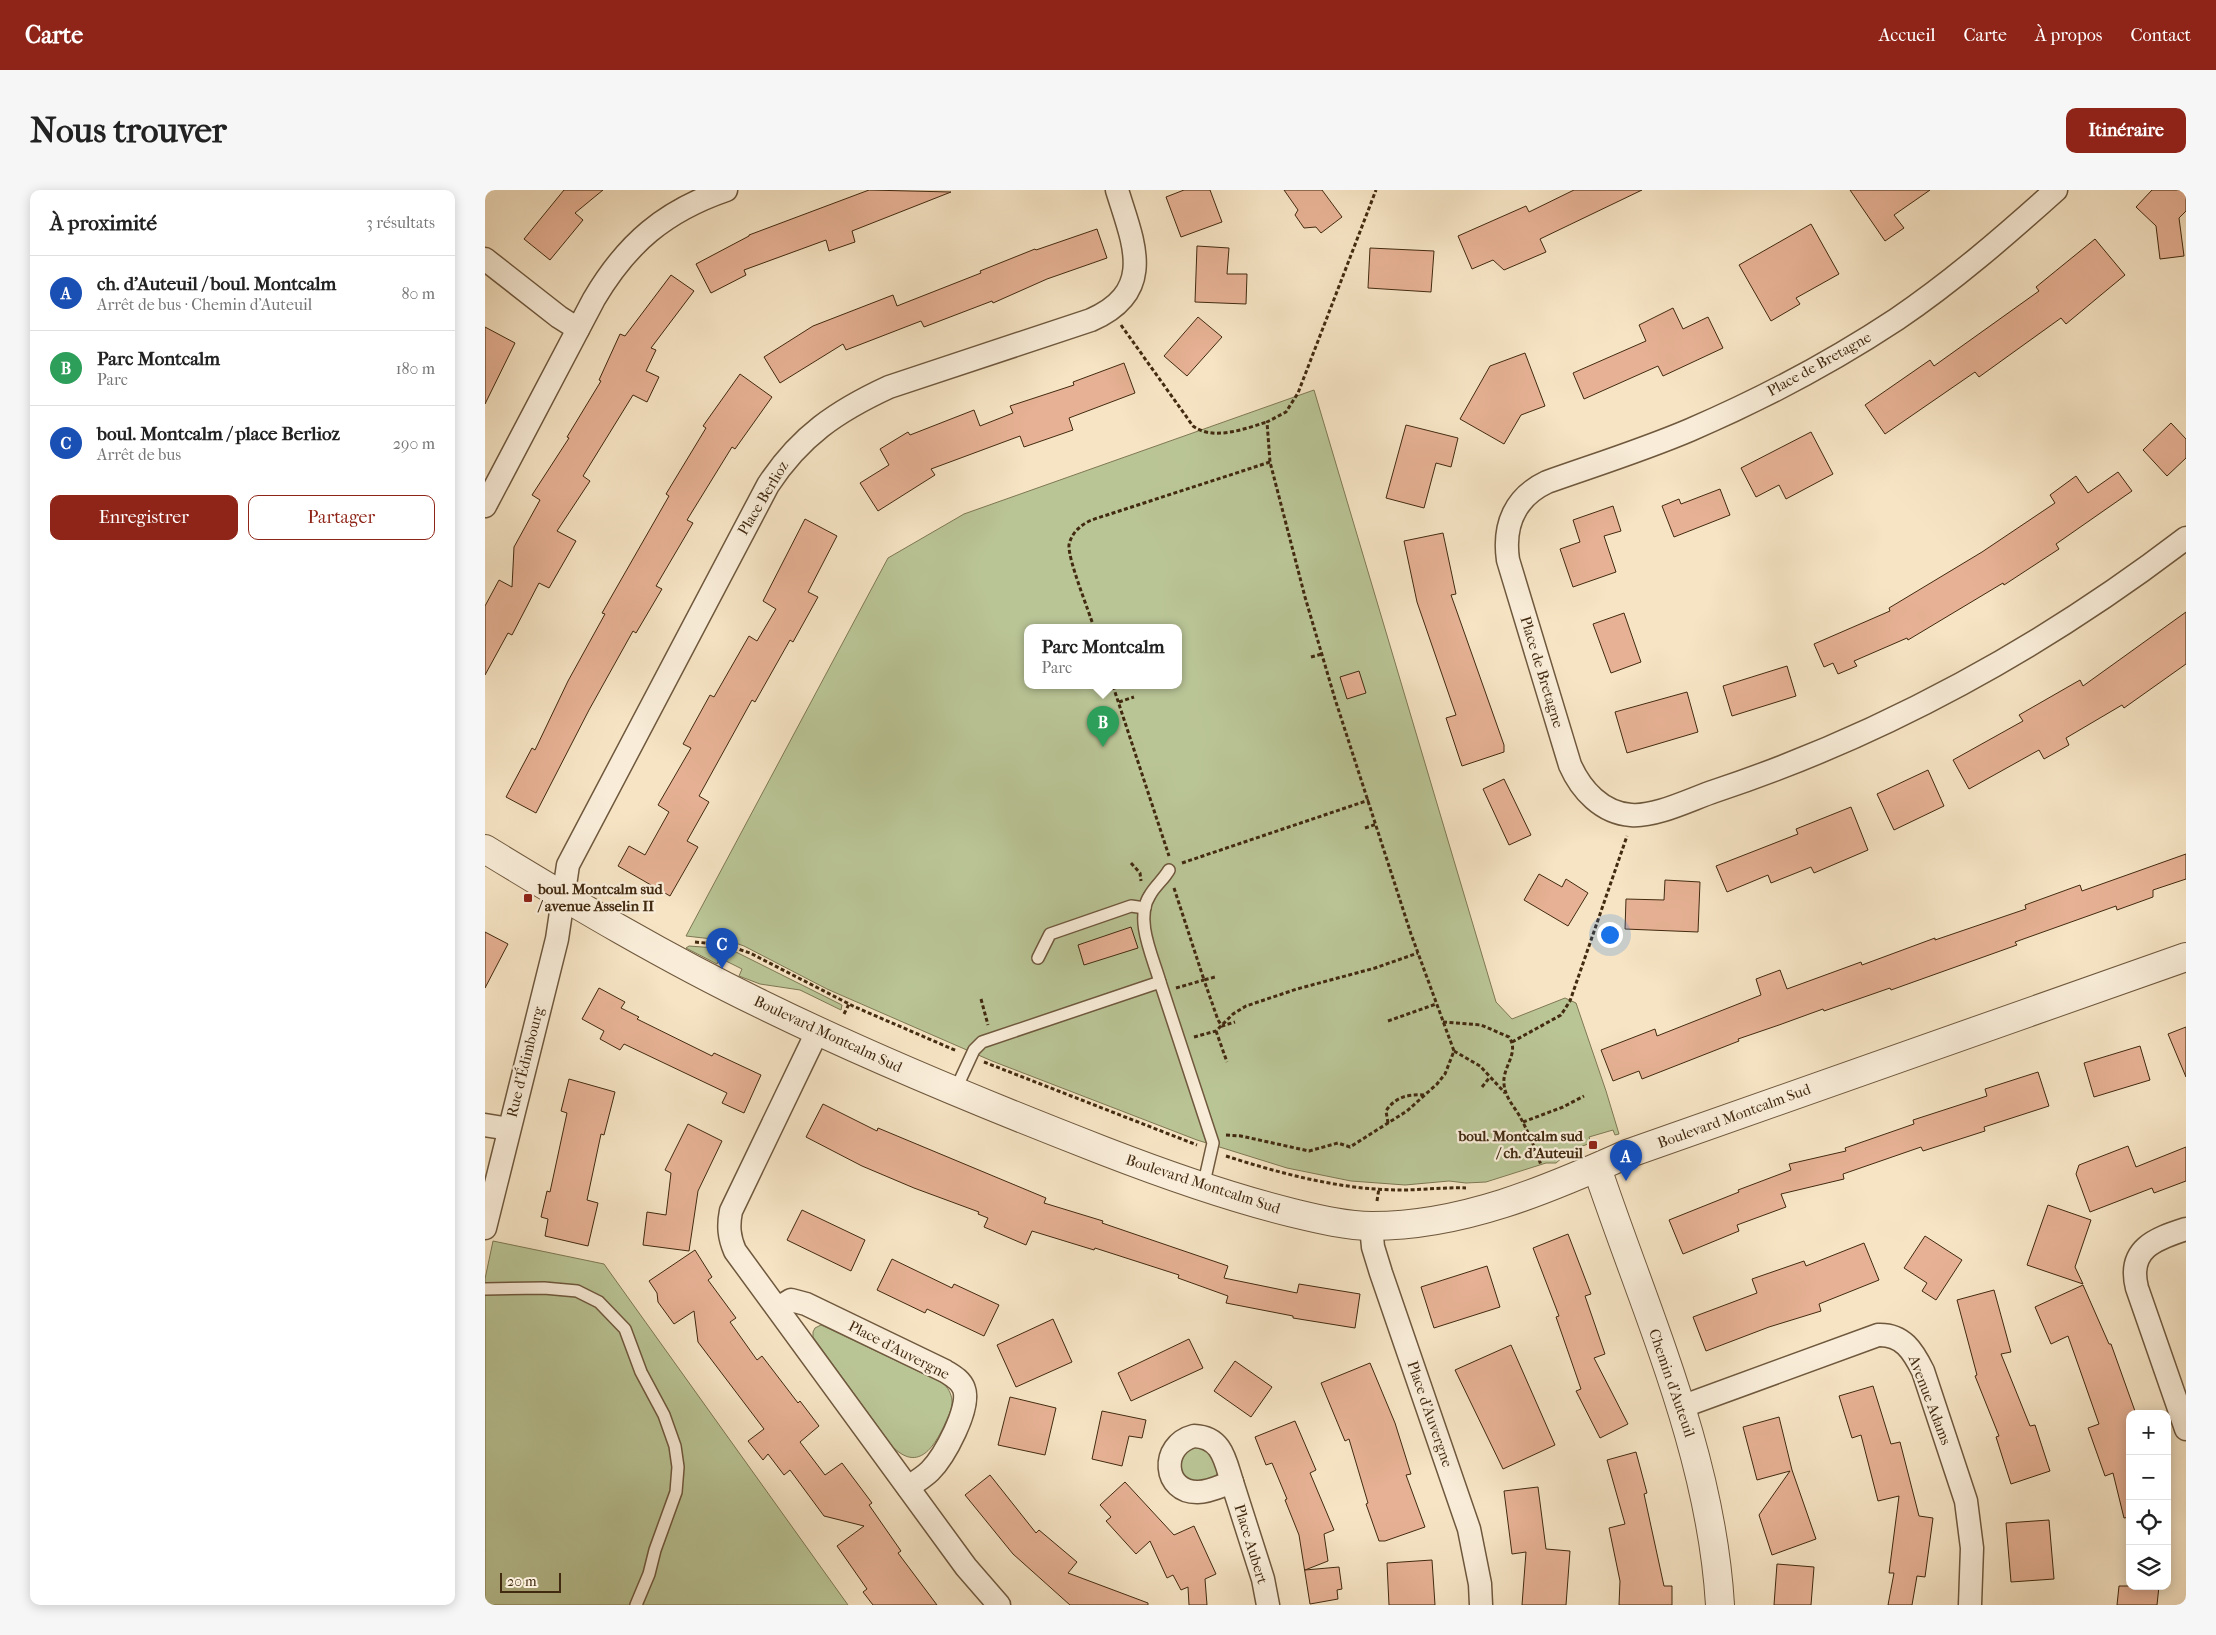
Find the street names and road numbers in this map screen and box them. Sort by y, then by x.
street label: Place de Bretagne [1764,328,1875,400]
street label: Place Berlioz [734,457,792,538]
street label: Place de Bretagne [1516,614,1568,731]
street label: Boulevard Montcalm Sud [751,992,906,1077]
street label: Rue d'Édimbourg [503,1004,548,1119]
street label: Boulevard Montcalm Sud [1655,1080,1814,1152]
street label: Boulevard Montcalm Sud [1123,1150,1283,1218]
street label: Place d'Auvergne [845,1317,953,1384]
street label: Chemin d'Auteuil [1645,1327,1699,1439]
street label: Avenue Adams [1904,1352,1955,1448]
street label: Place d'Auvergne [1403,1359,1457,1470]
street label: Place Aubert [1230,1502,1272,1587]

